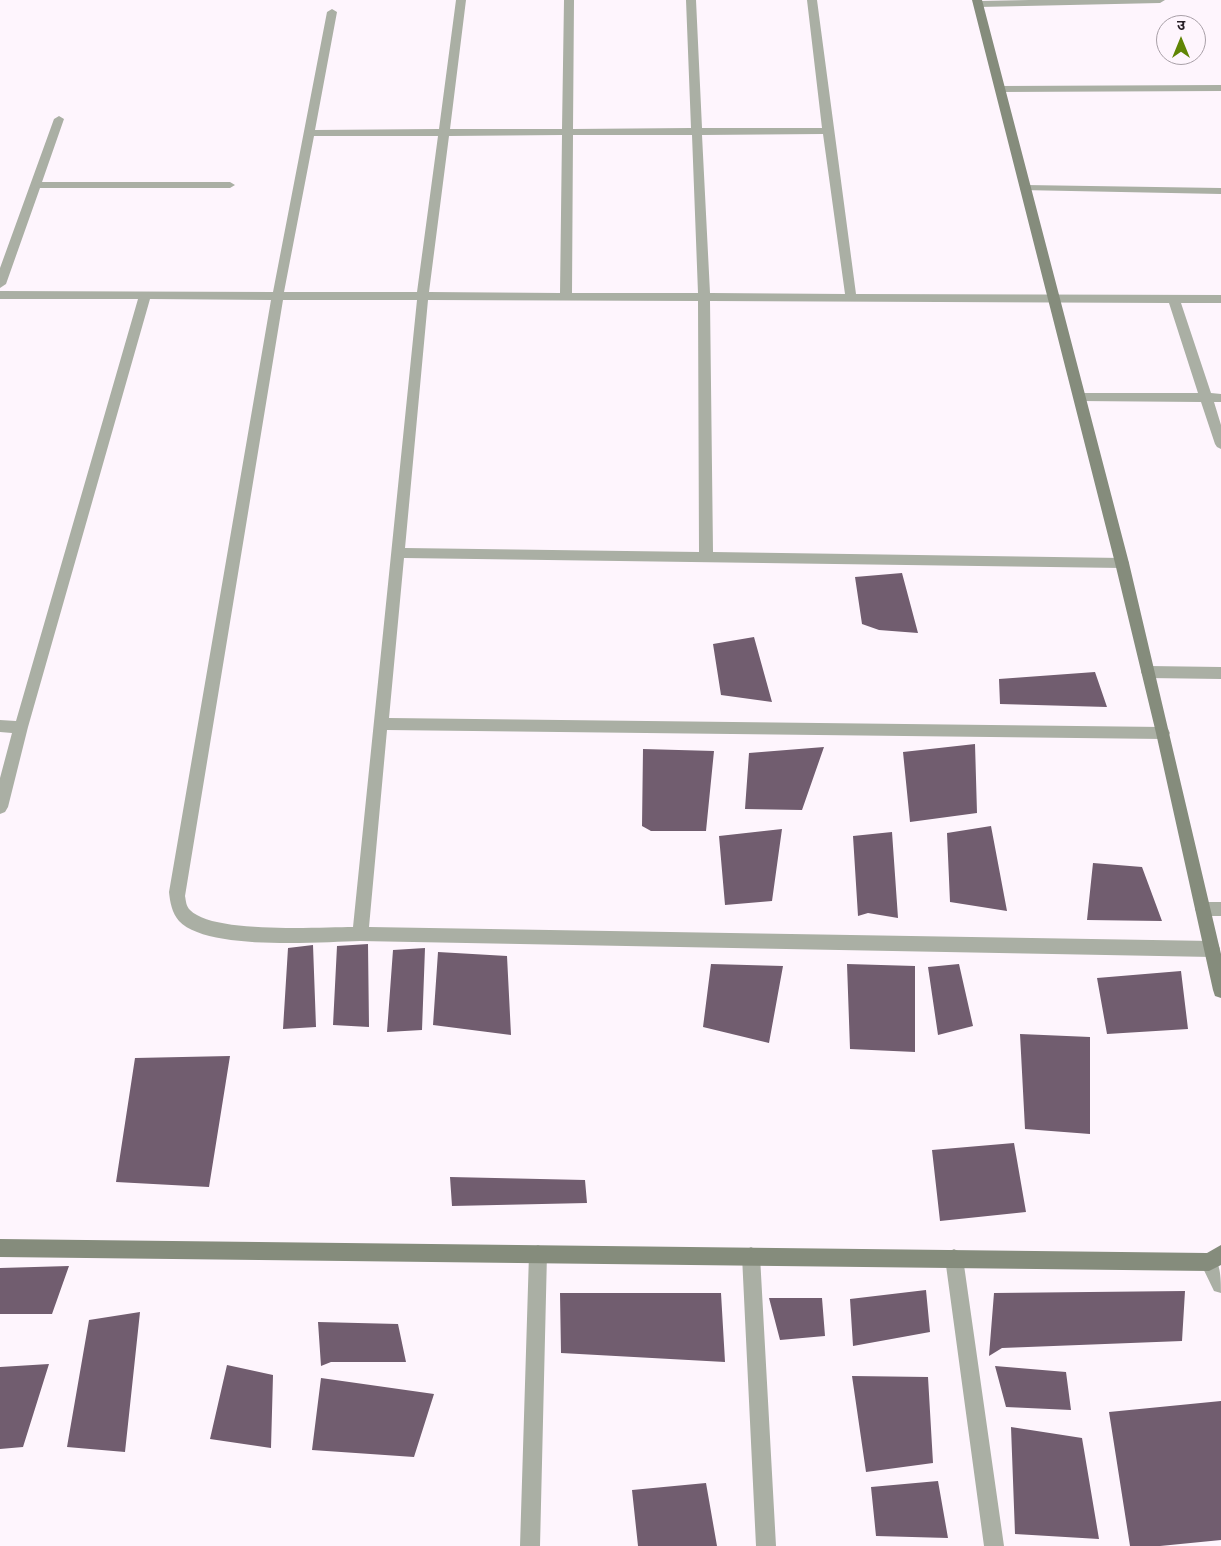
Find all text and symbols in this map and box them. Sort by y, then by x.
north arrow [1156,15,1206,65]
text: उ [1177,17,1185,34]

